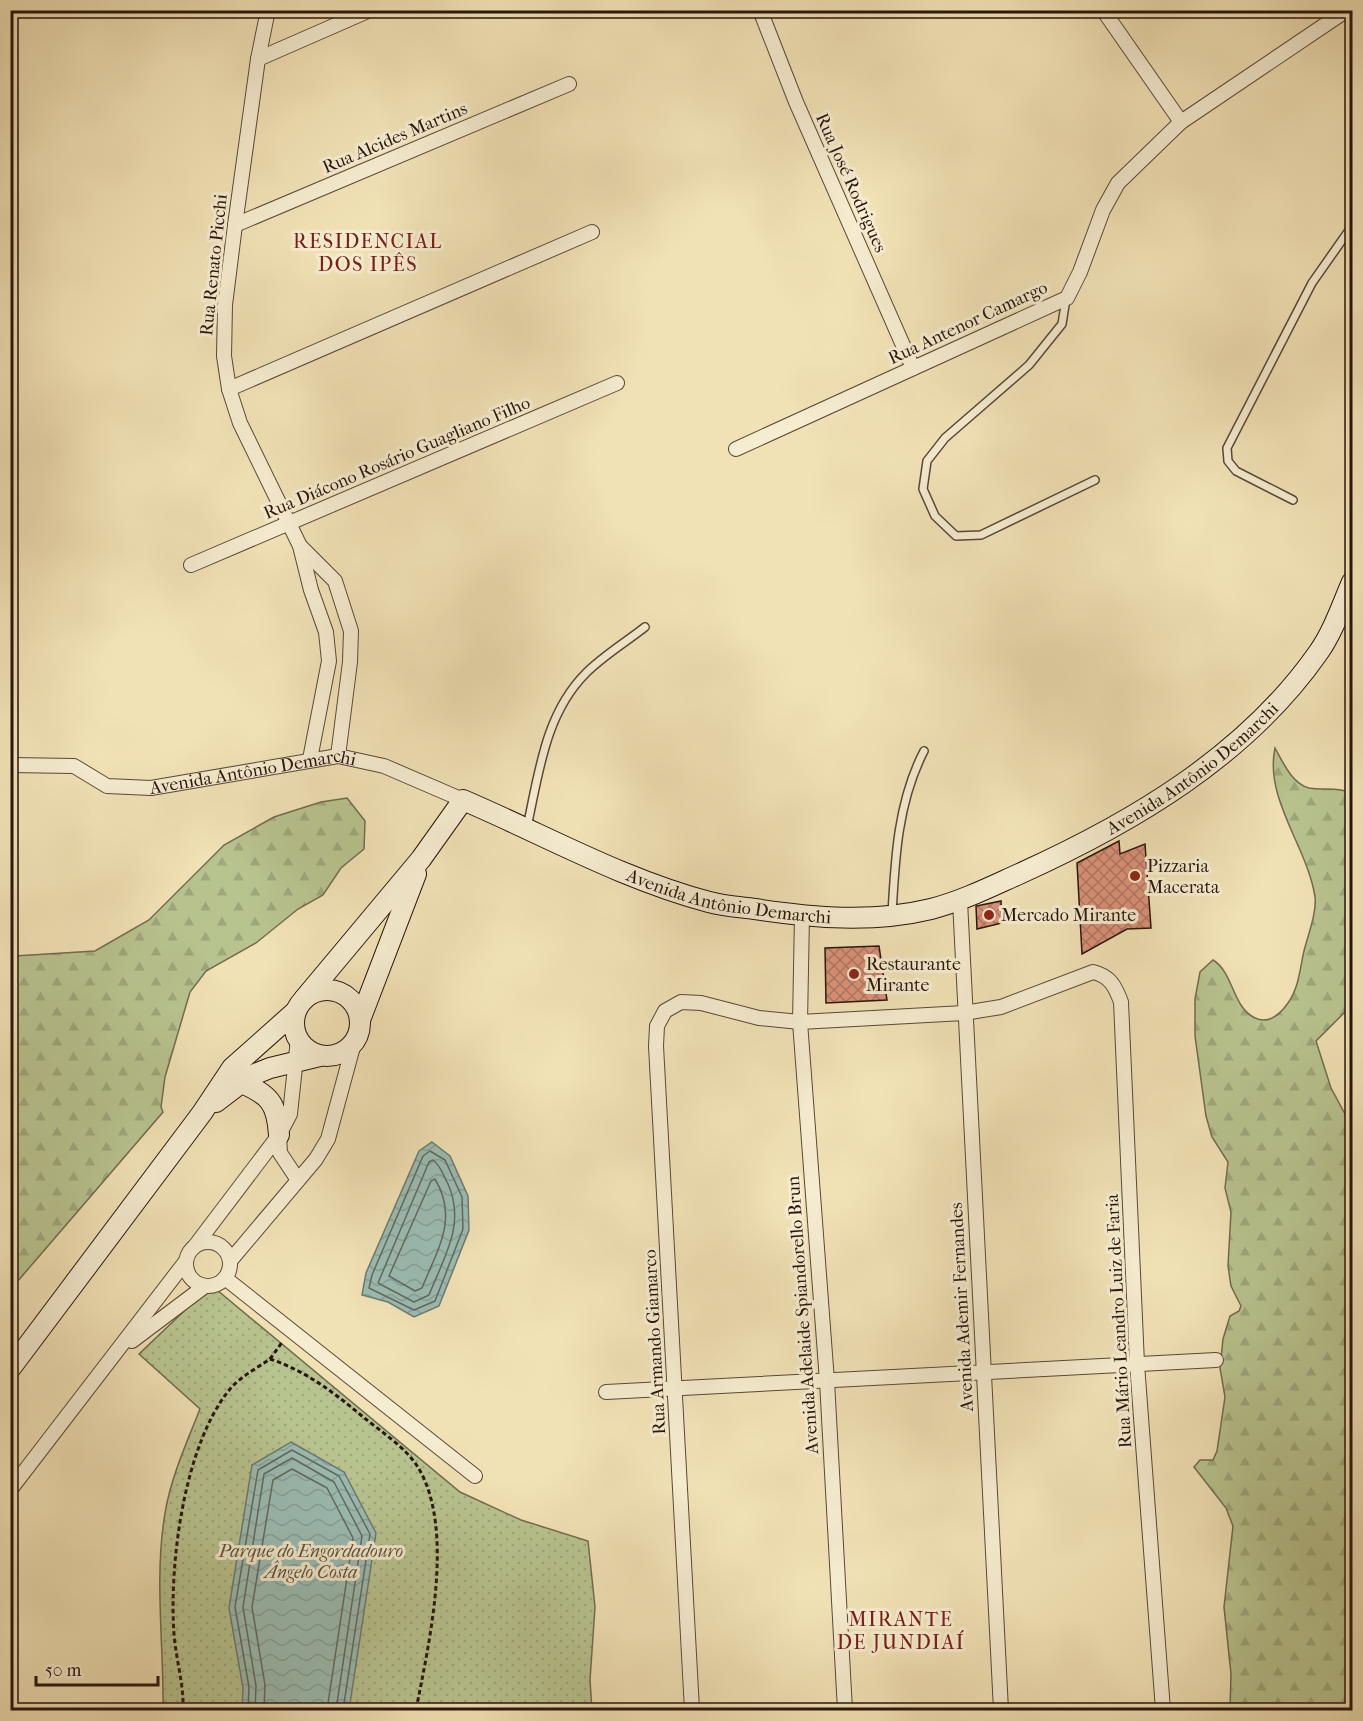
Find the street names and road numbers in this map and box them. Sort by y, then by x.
street label: Rua Alcides Martins [319,98,471,178]
street label: Rua José Rodrigues [811,110,891,256]
street label: Rua Renato Picchi [196,192,232,337]
street label: Rua Antenor Camargo [885,277,1051,369]
street label: Rua Diácono Rosário Guagliano Filho [261,392,533,524]
street label: Avenida Antônio Demarchi [1102,698,1283,840]
street label: Avenida Antônio Demarchi [147,745,359,799]
street label: Avenida Antônio Demarchi [623,864,832,928]
street label: Avenida Adelaide Spiandorello Brun [783,1175,823,1456]
street label: Rua Mário Leandro Luiz de Faria [1102,1193,1136,1449]
street label: Avenida Ademir Fernandes [946,1202,978,1413]
street label: Rua Armando Giamarco [640,1249,670,1435]

